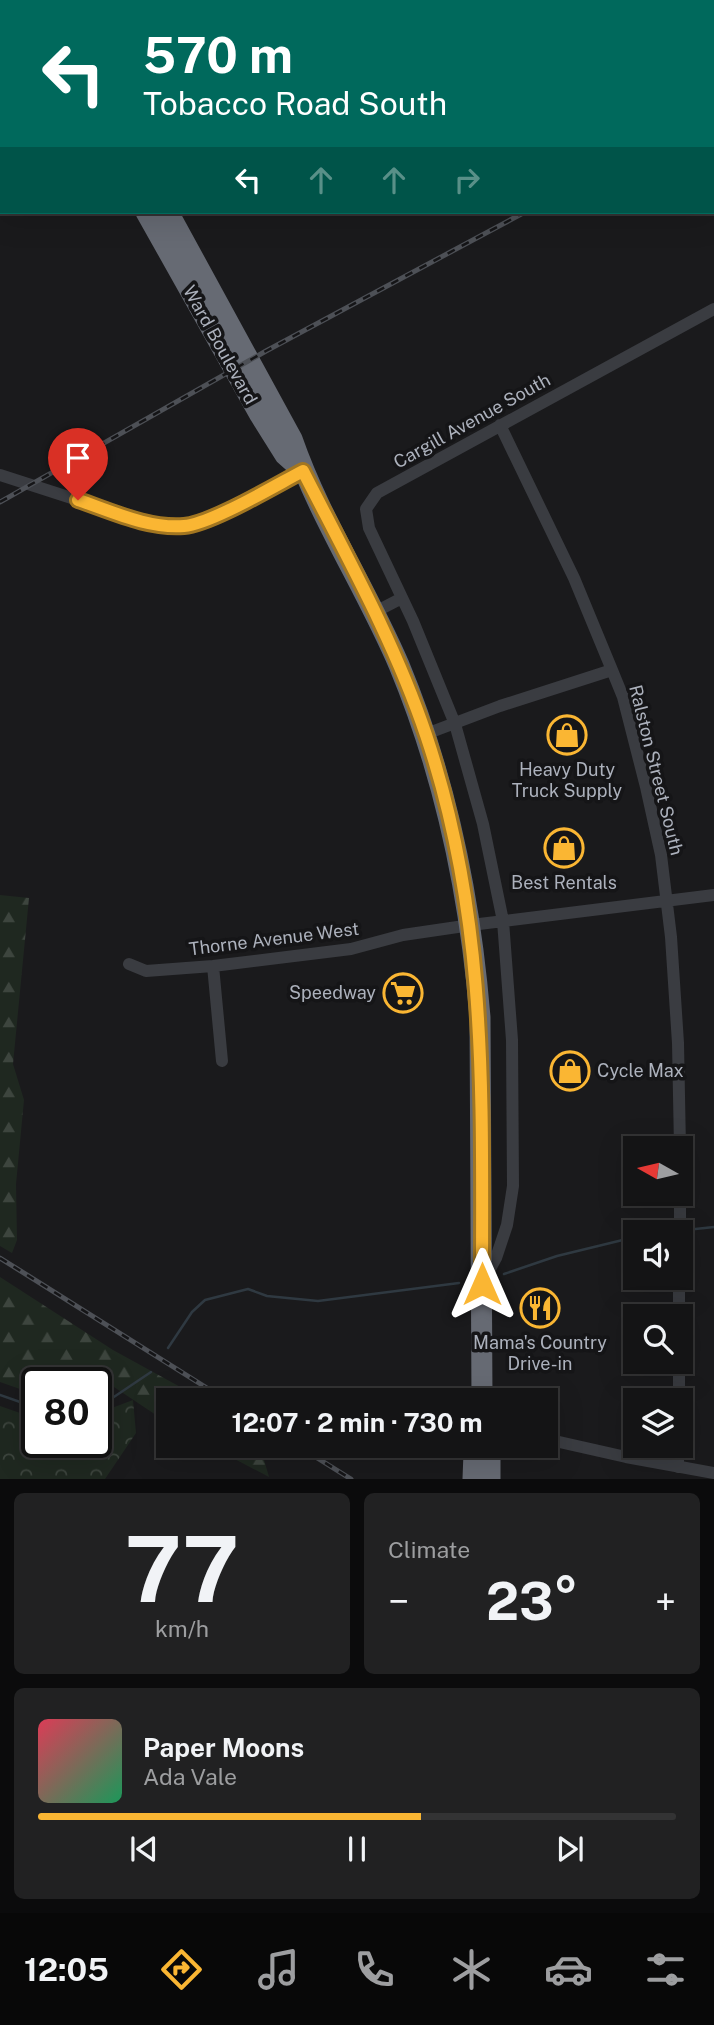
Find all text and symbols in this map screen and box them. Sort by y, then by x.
text: 570 m [143,26,293,84]
icon: left [28,28,119,119]
text: Tobacco Road South [143,85,447,122]
icon: left [229,161,267,199]
icon: ahead [302,161,340,199]
icon: ahead [375,161,413,199]
icon: right [448,161,486,199]
street label: Ward Boulevard [179,282,262,408]
street label: Cargill Avenue South [390,369,554,472]
pin [48,428,108,500]
icon: arrive [59,439,97,477]
street label: Ralston Street South [625,683,688,857]
shop icon: Heavy Duty Truck Supply [546,714,588,756]
place label: Heavy Duty Truck Supply [512,759,623,801]
shop icon: Best Rentals [543,827,585,869]
place label: Best Rentals [511,872,617,893]
street label: Thorne Avenue West [188,918,360,959]
supermarket icon: Speedway [382,972,424,1014]
place label: Speedway [289,982,376,1003]
shop icon: Cycle Max [549,1050,591,1092]
place label: Cycle Max [597,1060,684,1081]
north arrow [623,1136,693,1206]
map controls [623,1136,693,1458]
button: sound [623,1220,693,1290]
position arrow [445,1247,519,1321]
restaurant icon: Mama's Country Drive-in [519,1287,561,1329]
button: search [623,1304,693,1374]
place label: Mama's Country Drive-in [473,1332,607,1374]
speed limit sign: 80 [21,1367,112,1458]
button: layers [623,1388,693,1458]
text: 12:07 · 2 min · 730 m [231,1407,483,1438]
text: 77 [125,1516,239,1622]
text: Climate [388,1536,470,1563]
text: 23° [486,1571,578,1632]
text: − [388,1579,409,1624]
text: + [655,1579,676,1624]
text: km/h [155,1615,209,1642]
text: Paper Moons [143,1732,304,1763]
text: Ada Vale [143,1763,237,1790]
icon: previous [125,1830,163,1868]
icon: pause [338,1830,376,1868]
icon: next [551,1830,589,1868]
icon: directions [157,1945,206,1994]
icon: music [254,1945,303,1994]
icon: phone [350,1945,399,1994]
icon: climate [447,1945,496,1994]
icon: car [544,1945,593,1994]
icon: filters [641,1945,690,1994]
text: 12:05 [24,1951,109,1988]

